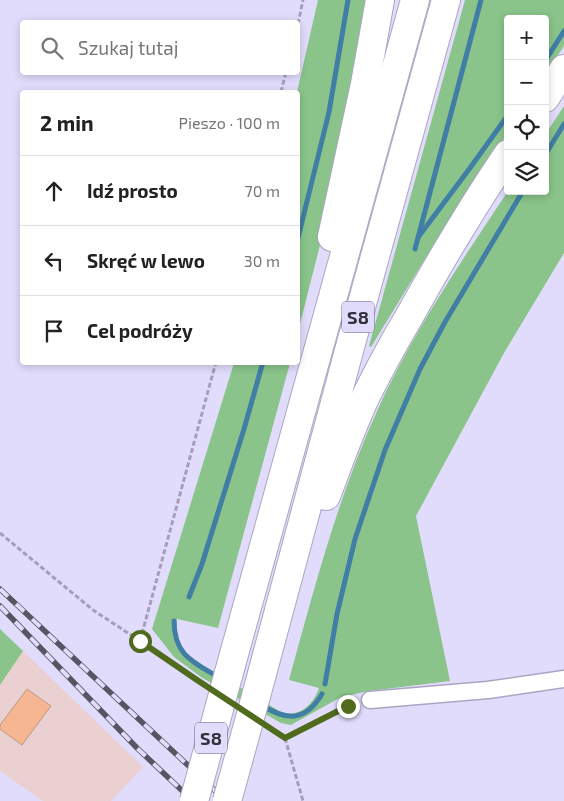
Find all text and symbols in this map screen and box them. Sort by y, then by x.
map controls [504,15,549,195]
button: + [504,15,549,60]
search box [20,20,300,75]
icon: search [38,34,66,62]
text: Szukaj tutaj [78,36,178,59]
button: − [504,60,549,105]
button: locate [504,105,549,150]
text: 2 min [40,110,94,135]
text: Pieszo · 100 m [178,113,280,132]
button: layers [504,150,549,195]
icon: ahead [40,177,68,205]
text: Idź prosto [87,179,178,202]
text: 70 m [245,181,280,200]
icon: left [40,247,68,275]
text: Skręć w lewo [87,249,205,272]
text: 30 m [244,251,280,270]
road number: S8 [342,302,374,332]
icon: arrive [40,317,68,345]
text: Cel podróży [87,319,193,342]
route start [129,630,152,653]
route end [337,695,360,718]
road number: S8 [195,722,227,754]

